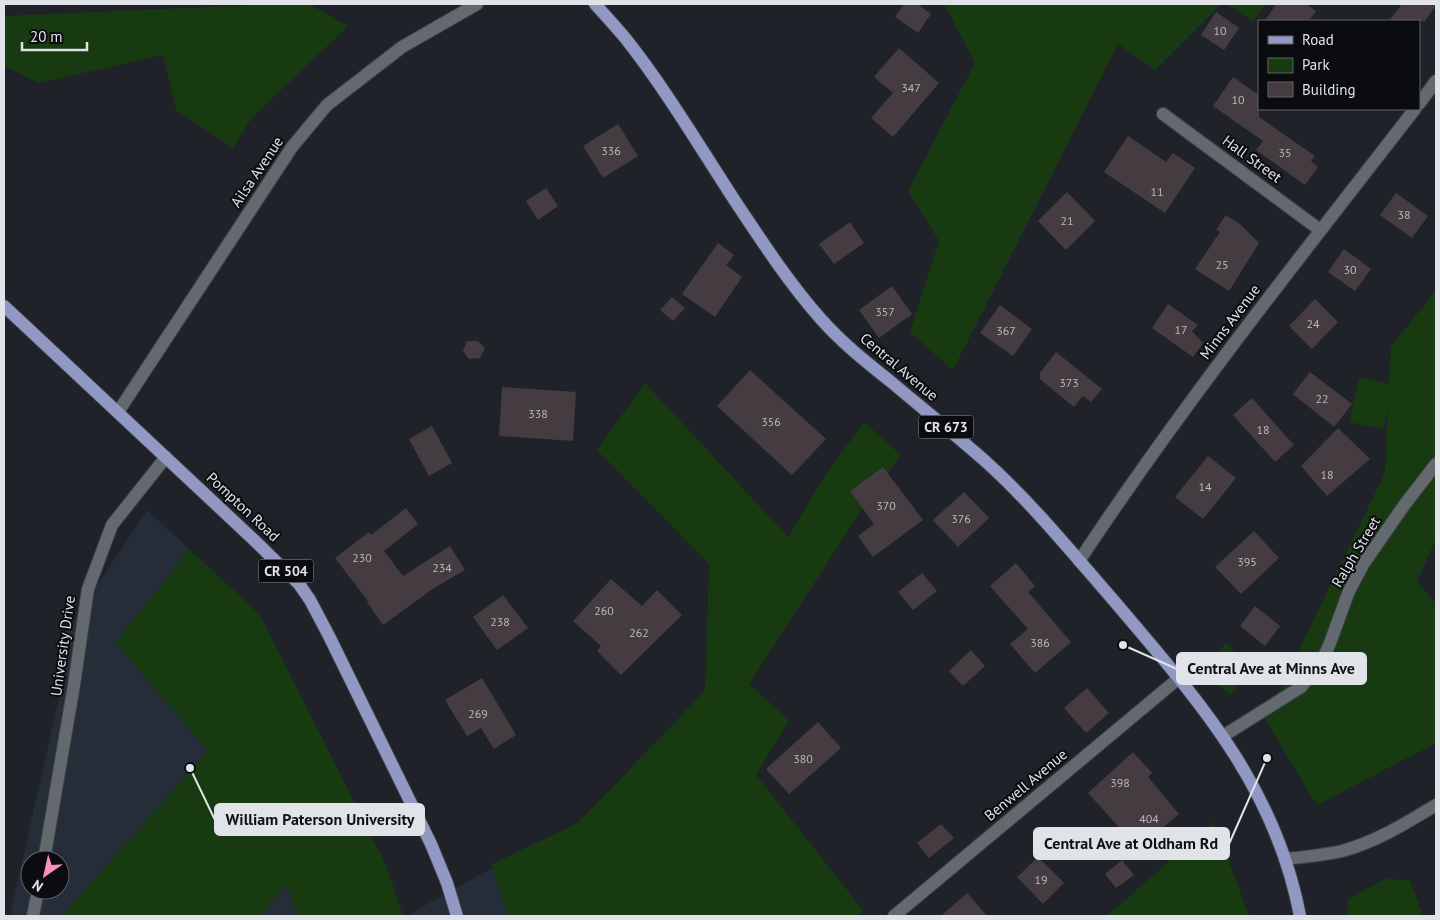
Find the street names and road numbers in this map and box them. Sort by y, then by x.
street label: Hall Street [1219,131,1286,186]
street label: Ailsa Avenue [226,133,287,211]
street label: Minns Avenue [1195,280,1264,363]
street label: Central Avenue [856,328,942,405]
road number: CR 673 [918,416,974,438]
street label: Pompton Road [203,468,284,545]
street label: Ralph Street [1327,513,1384,591]
road number: CR 504 [258,560,314,582]
street label: University Drive [46,594,79,697]
street label: Benwell Avenue [980,744,1071,825]

